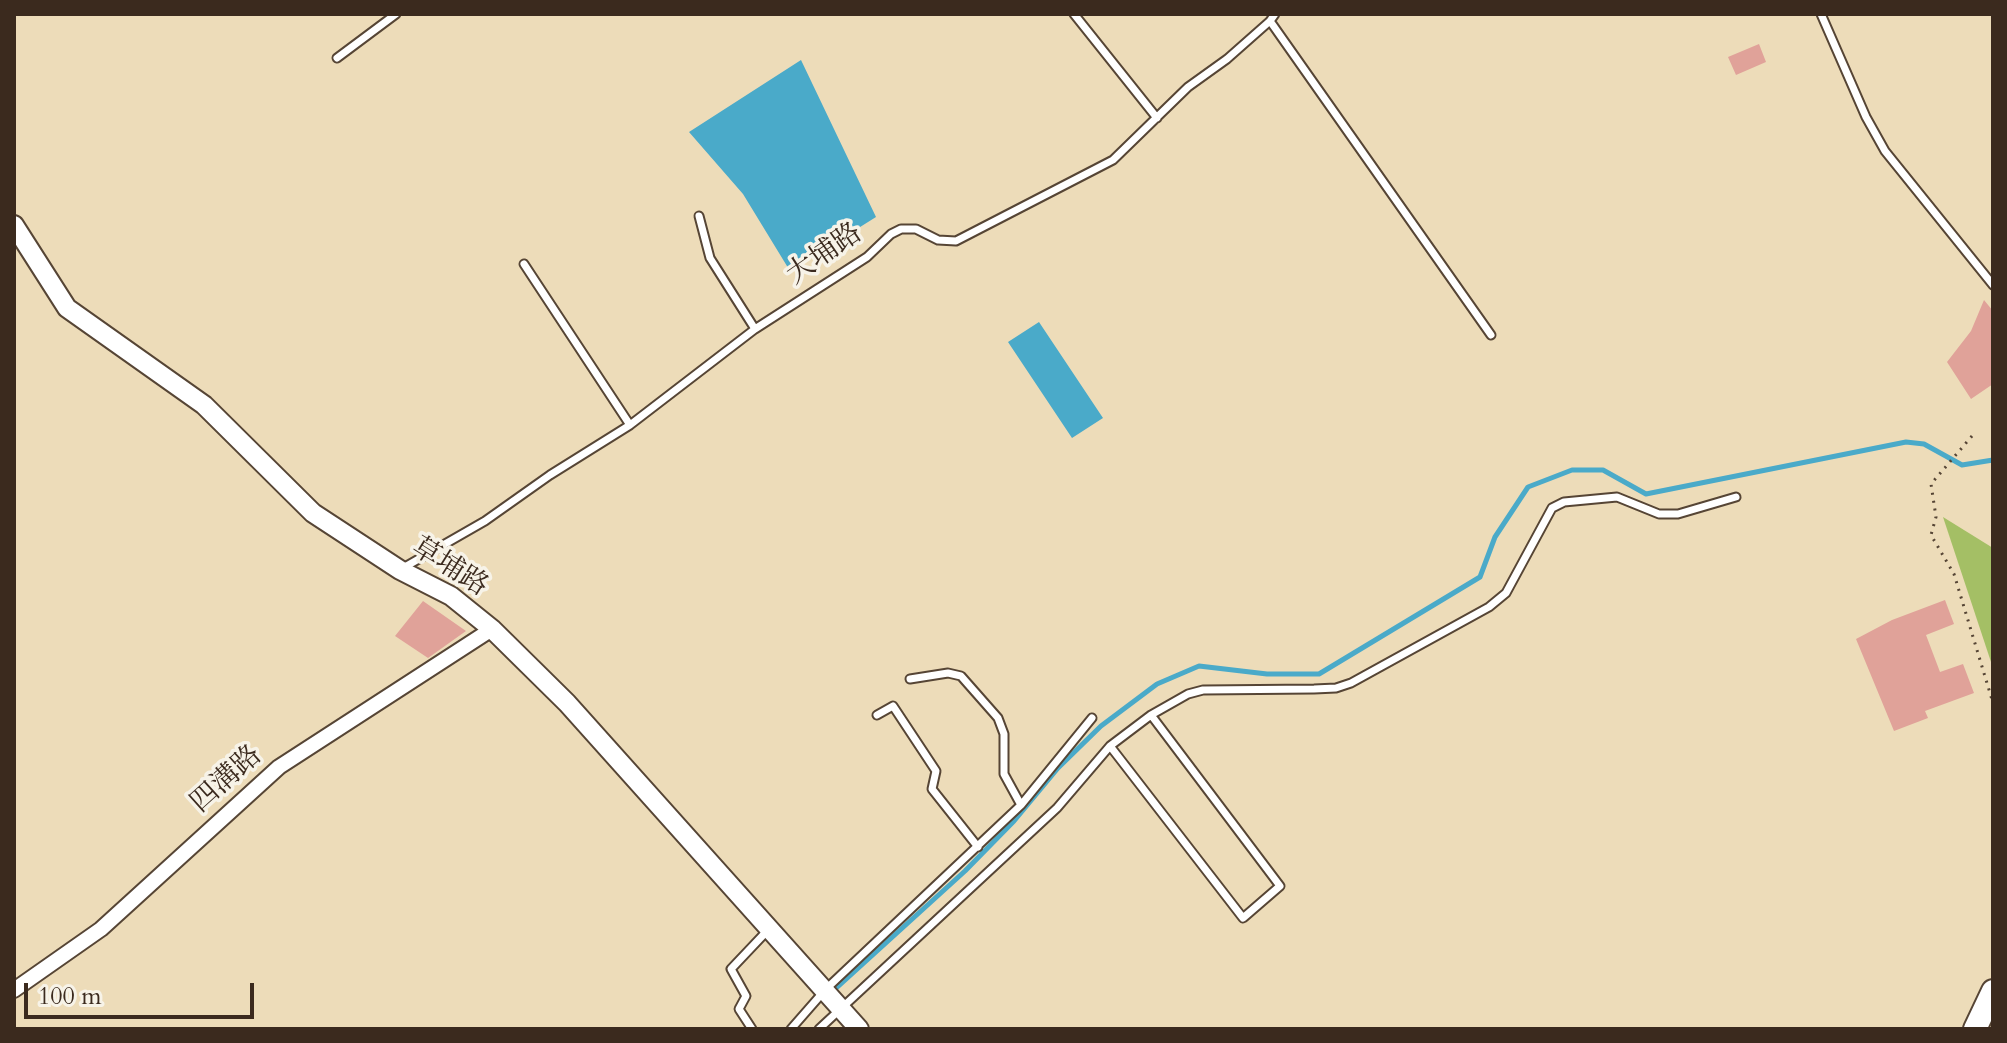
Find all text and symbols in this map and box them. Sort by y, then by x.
street label: 大埔路 [781,217,869,293]
street label: 草埔路 [404,531,494,605]
street label: 四溝路 [185,739,269,821]
scale bar [28,967,258,1017]
text: 100 m [38,980,102,1013]

